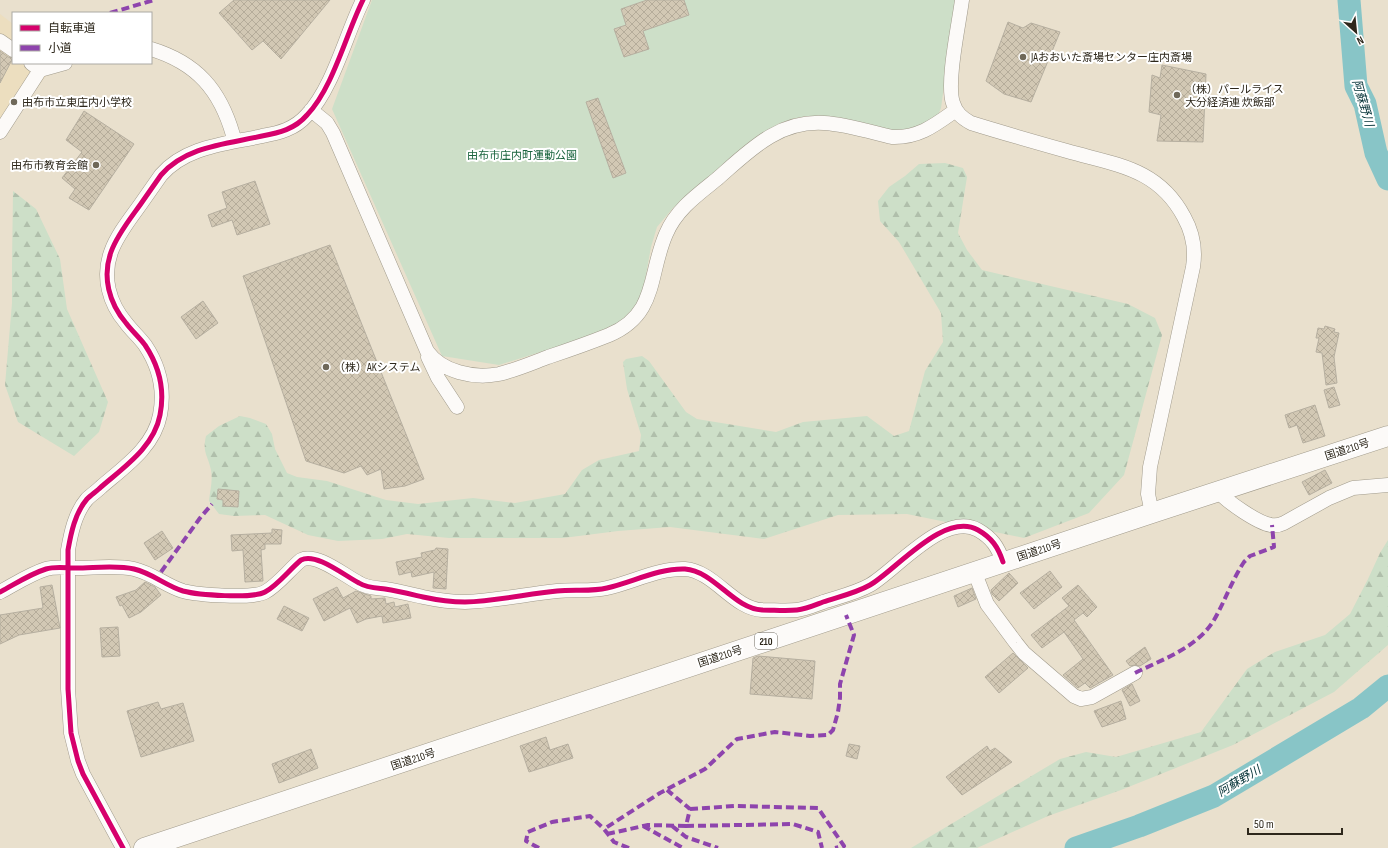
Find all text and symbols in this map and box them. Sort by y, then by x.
legend [12,12,152,64]
north arrow [1336,12,1376,52]
text: 自転車道 [48,21,96,36]
text: N [1355,33,1366,48]
text: 小道 [48,41,72,56]
place label: JAおおいた斎場センター庄内斎場 [1030,51,1192,64]
marker: JAおおいた斎場センター庄内斎場 [1018,52,1028,62]
water label: 阿蘇野川 [1349,78,1377,130]
place label: （株）パールライス 大分経済連 炊飯部 [1185,83,1284,109]
marker: （株）パールライス 大分経済連 炊飯部 [1172,90,1182,100]
place label: 由布市立東庄内小学校 [22,96,132,109]
marker: 由布市立東庄内小学校 [9,97,19,107]
park label: 由布市庄内町運動公園 [467,149,577,162]
place label: 由布市教育会館 [11,159,88,172]
marker: 由布市教育会館 [91,160,101,170]
place label: （株）AKシステム [334,361,420,374]
marker: （株）AKシステム [321,362,331,372]
street label: 国道210号 [1323,436,1371,463]
street label: 国道210号 [1015,537,1063,564]
road number: 210 [755,633,777,649]
street label: 国道210号 [696,643,744,670]
street label: 国道210号 [389,746,437,773]
water label: 阿蘇野川 [1215,762,1265,800]
scale bar [1248,810,1342,836]
text: 50 m [1254,817,1274,832]

